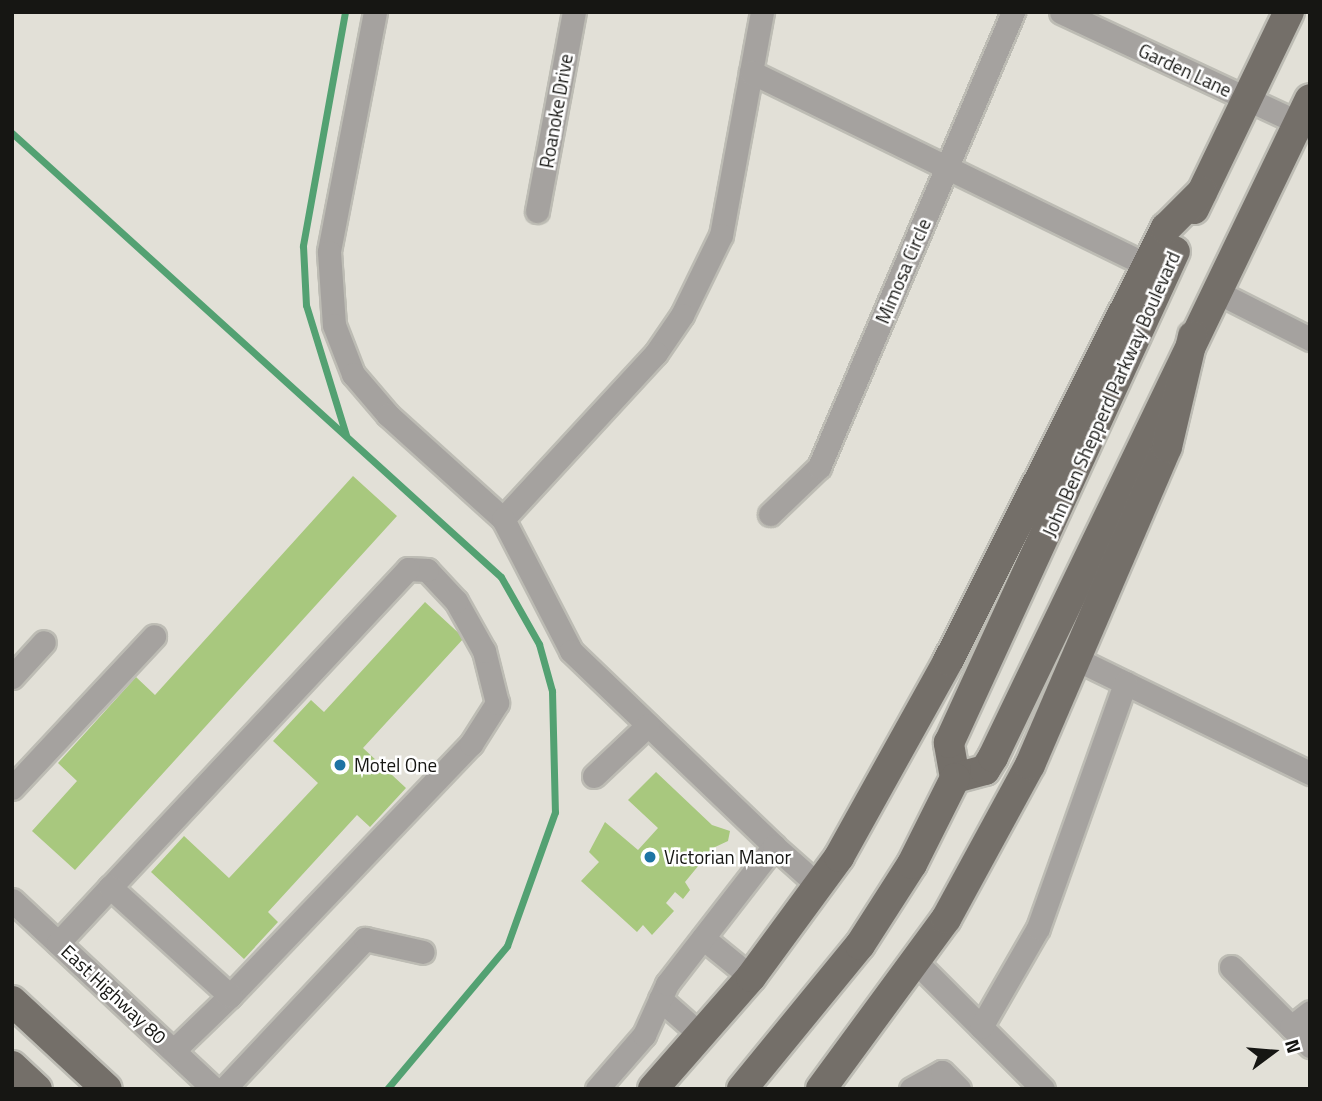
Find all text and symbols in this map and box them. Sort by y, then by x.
street label: Garden Lane [1135,39,1235,101]
street label: Roanoke Drive [535,52,577,170]
street label: Mimosa Circle [871,215,935,327]
street label: John Ben Shepperd Parkway Boulevard [1038,248,1184,540]
place label: Motel One [354,754,437,776]
marker: Motel One [332,757,348,773]
place label: Victorian Manor [664,846,791,868]
marker: Victorian Manor [642,849,658,865]
street label: East Highway 80 [57,940,171,1048]
north arrow [1238,1017,1308,1087]
text: N [1278,1036,1309,1056]

